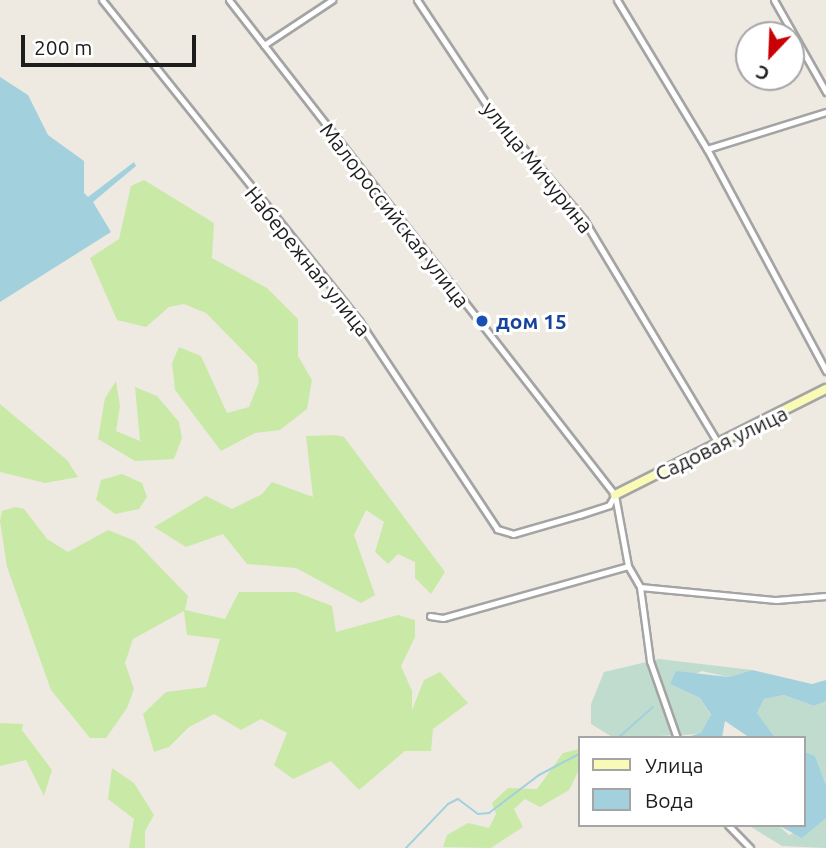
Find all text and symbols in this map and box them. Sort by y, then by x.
scale bar [24,21,200,65]
north arrow [735,21,805,91]
text: 200 m [34,35,92,59]
text: С [753,61,772,86]
street label: улица Мичурина [477,96,599,238]
street label: Малороссийская улица [315,118,475,312]
street label: Набережная улица [240,181,376,341]
place label: дом 15 [496,308,567,334]
marker: дом 15 [474,313,490,329]
street label: Садовая улица [651,400,791,486]
legend [578,736,805,827]
text: Улица [645,753,703,777]
text: Вода [645,788,694,812]

